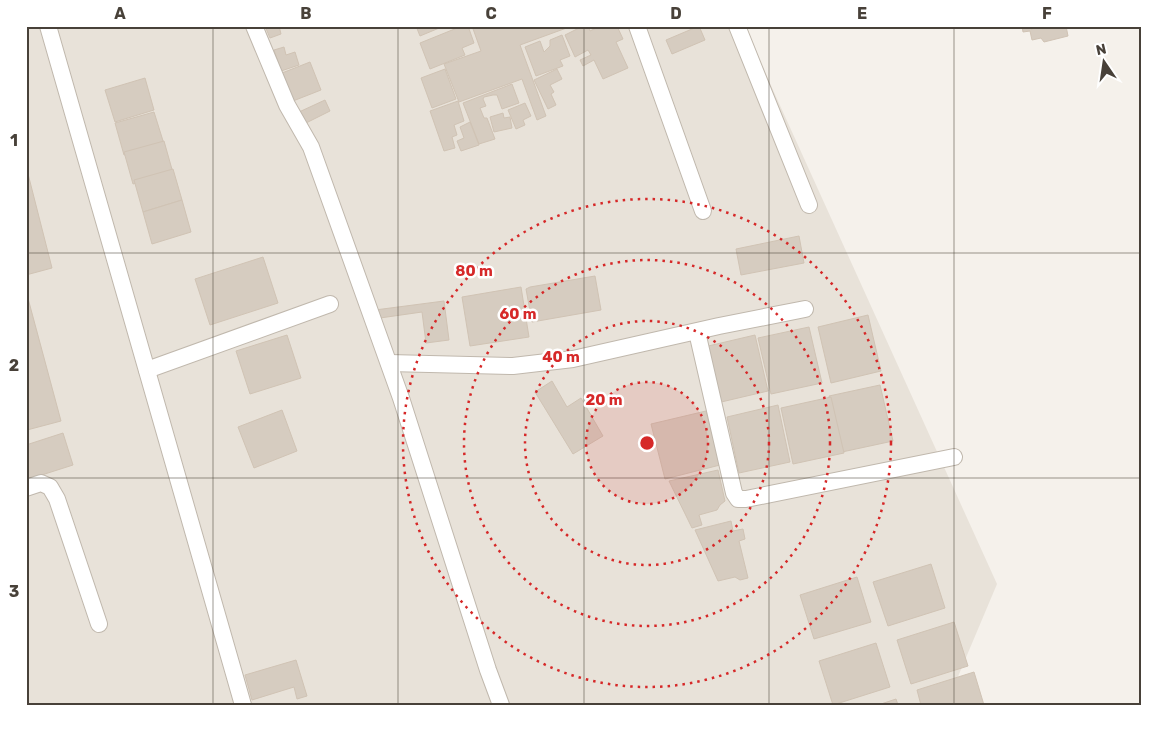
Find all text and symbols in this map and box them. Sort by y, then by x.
text: A [114,4,126,23]
text: B [300,4,312,23]
text: C [485,4,497,23]
text: D [670,4,682,23]
text: E [857,4,867,23]
text: F [1042,4,1052,23]
north arrow [1080,38,1130,88]
text: N [1094,40,1108,59]
text: 1 [10,131,18,150]
text: 80 m [455,262,493,280]
text: 60 m [500,305,536,323]
text: 40 m [542,348,580,366]
text: 2 [9,356,19,375]
text: 20 m [586,391,622,409]
centre of rings [638,434,656,452]
text: 3 [9,582,19,601]

